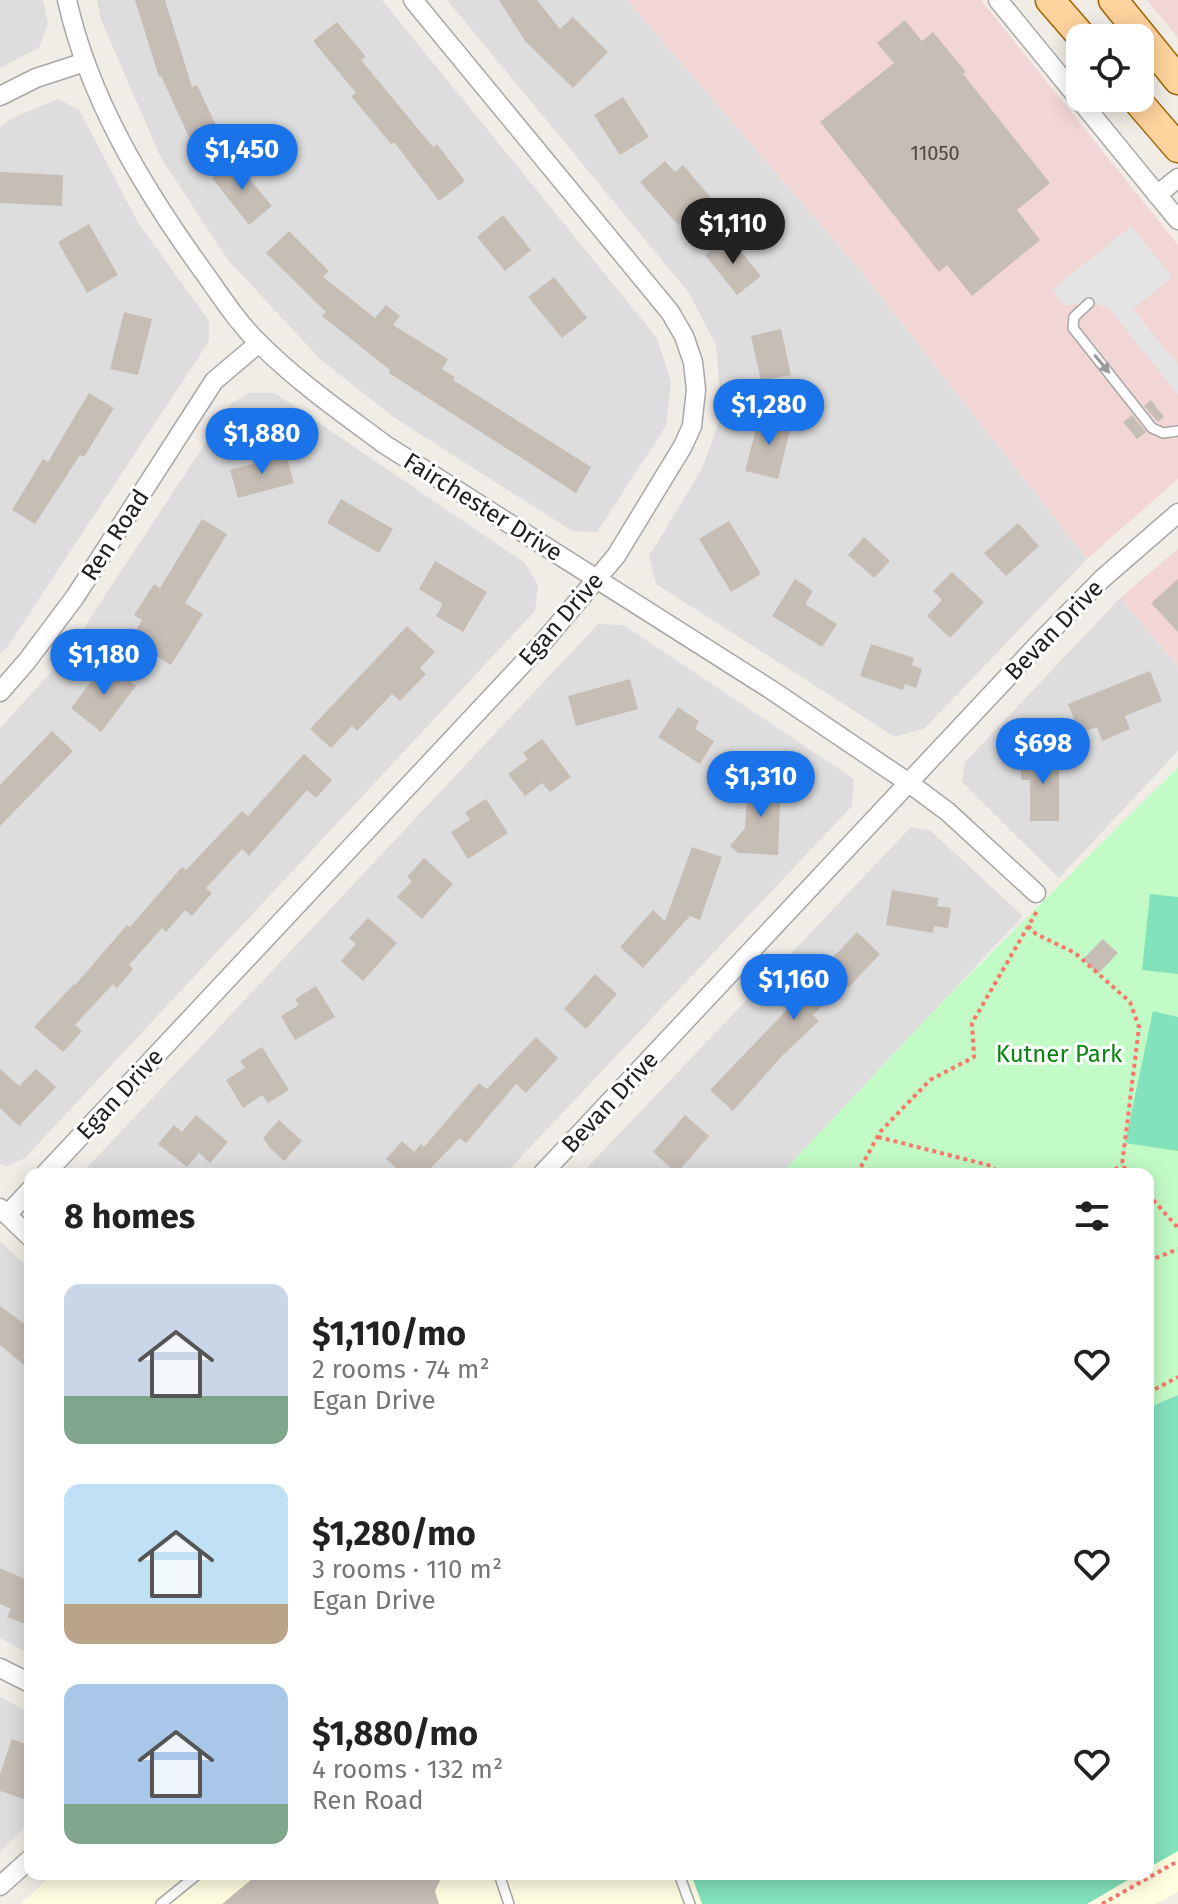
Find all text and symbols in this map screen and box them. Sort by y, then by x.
map controls [1066,24,1154,112]
button: locate [1066,24,1154,112]
pin: $1,450 [177,124,307,192]
text: $1,450 [205,134,279,165]
house number: 11050 [910,141,960,165]
pin: $1,110 [668,198,798,266]
text: $1,110 [699,208,767,239]
one-way arrow [1093,354,1110,374]
pin: $1,280 [704,379,834,447]
text: $1,280 [731,389,807,420]
pin: $1,880 [197,408,327,476]
text: $1,880 [223,418,301,449]
street label: Fairchester Drive [398,447,568,567]
street label: Ren Road [75,484,155,586]
street label: Egan Drive [513,567,609,671]
street label: Bevan Drive [999,574,1109,686]
pin: $1,180 [39,629,169,697]
text: $1,180 [68,639,140,670]
pin: $698 [996,718,1090,786]
text: $698 [1014,728,1072,759]
pin: $1,310 [696,751,826,819]
text: $1,310 [725,761,797,792]
pin: $1,160 [729,954,859,1022]
text: $1,160 [759,964,829,995]
park label: Kutner Park [996,1040,1123,1068]
street label: Egan Drive [71,1043,169,1145]
street label: Bevan Drive [556,1045,664,1159]
icon: filters [1070,1194,1114,1238]
text: 8 homes [64,1196,195,1237]
text: $1,110/mo [312,1313,466,1354]
icon: home [128,1316,224,1412]
icon: heart [1070,1342,1114,1386]
text: 2 rooms · 74 m² [312,1354,490,1385]
text: Egan Drive [312,1385,436,1416]
text: $1,280/mo [312,1513,476,1554]
icon: home [128,1516,224,1612]
icon: heart [1070,1542,1114,1586]
text: 3 rooms · 110 m² [312,1554,502,1585]
text: Egan Drive [312,1585,436,1616]
text: $1,880/mo [312,1713,478,1754]
icon: home [128,1716,224,1812]
icon: heart [1070,1742,1114,1786]
text: 4 rooms · 132 m² [312,1754,503,1785]
text: Ren Road [312,1785,424,1816]

